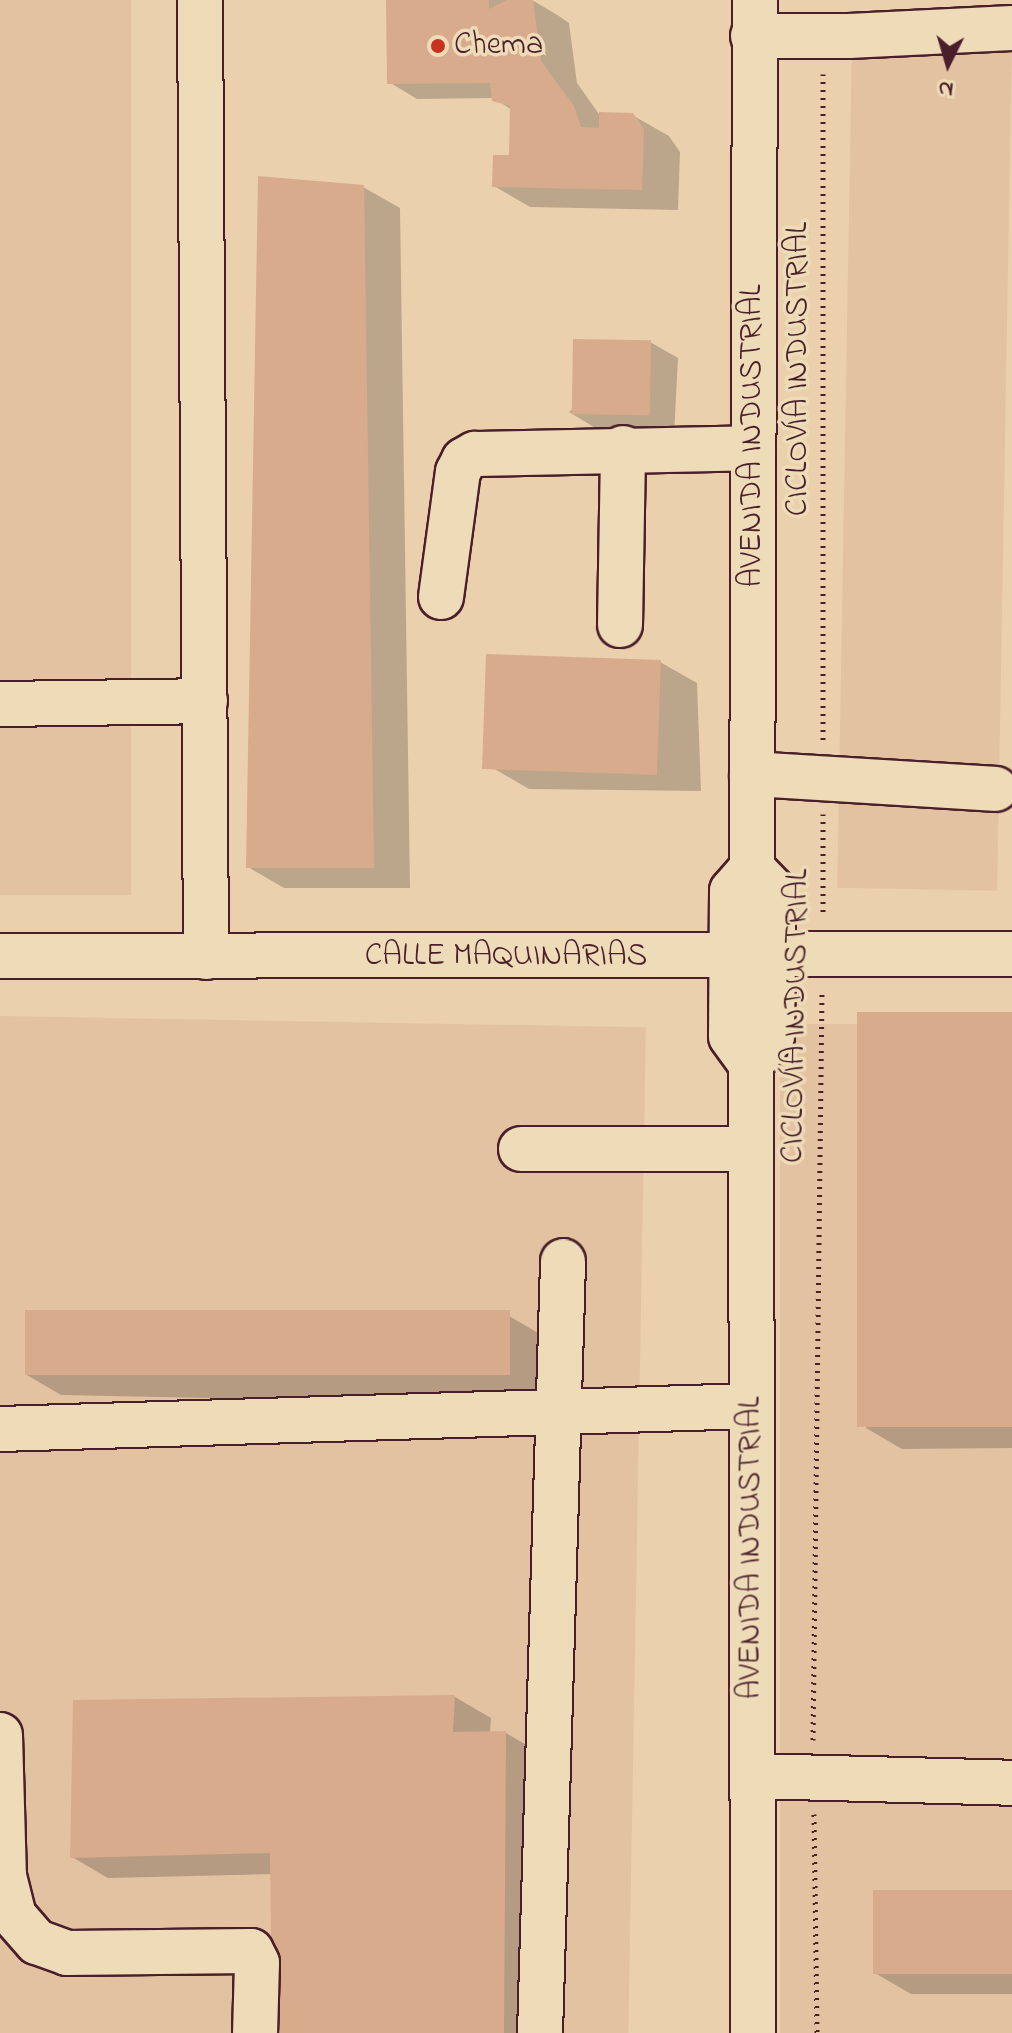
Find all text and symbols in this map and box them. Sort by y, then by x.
north arrow [908,24,988,104]
place label: Chema [454,27,543,65]
marker: Chema [429,37,447,55]
text: N [937,71,955,104]
street label: CICLOVÍA INDUSTRIAL [780,222,818,516]
street label: AVENIDA INDUSTRIAL [734,285,772,587]
street label: CICLOVÍA INDUSTRIAL [775,869,819,1163]
street label: CALLE MAQUINARIAS [365,938,647,976]
street label: AVENIDA INDUSTRIAL [733,1397,771,1699]

